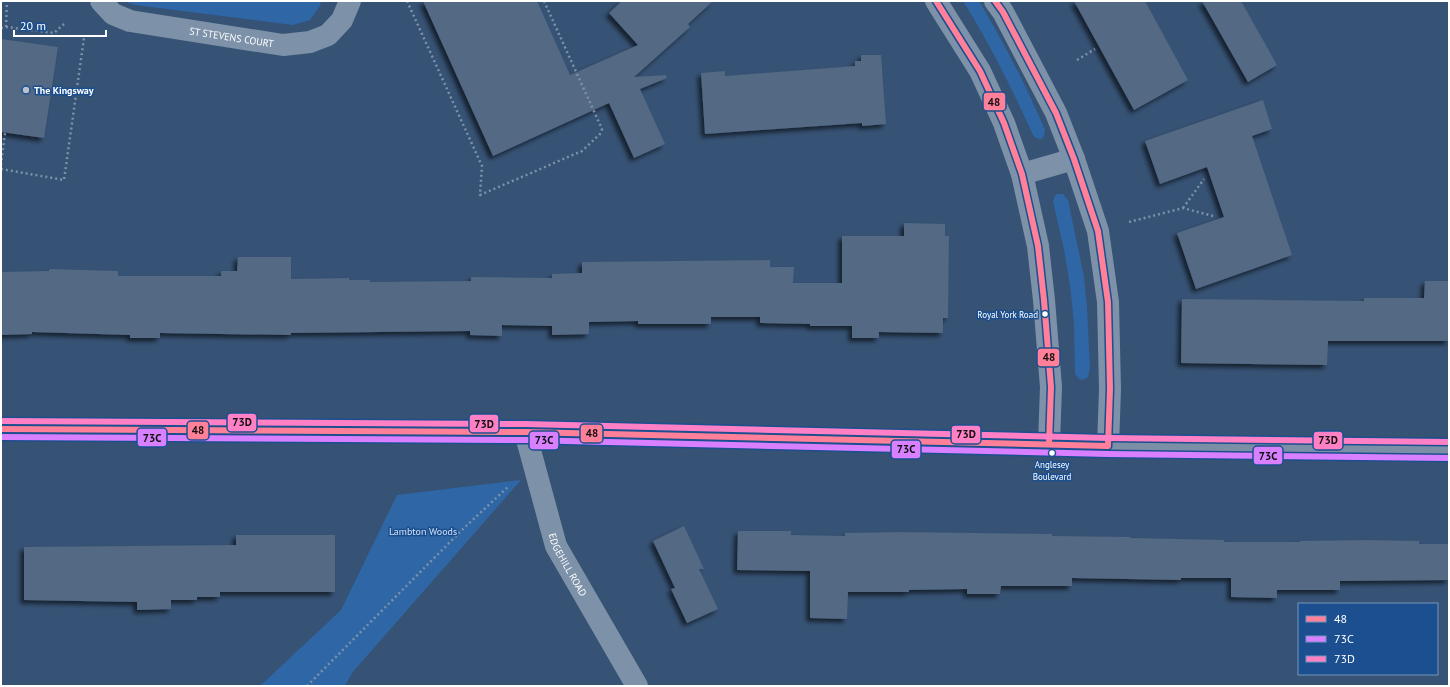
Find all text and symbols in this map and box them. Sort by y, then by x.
scale bar [14,12,106,38]
text: 20 m [20,18,46,33]
street label: ST STEVENS COURT [189,24,275,50]
place label: The Kingsway [34,84,94,97]
marker: The Kingsway [21,85,31,95]
line badge: 48 [983,92,1006,111]
text: 48 [988,95,1000,109]
place label: Royal York Road [977,309,1038,320]
marker: Royal York Road [1040,309,1050,319]
line badge: 48 [1037,348,1060,367]
text: 48 [1043,350,1055,364]
line badge: 73D [227,413,257,432]
line badge: 73D [469,414,499,433]
text: 73D [232,415,252,429]
text: 73D [474,417,494,431]
line badge: 48 [187,421,209,440]
text: 48 [192,423,204,437]
line badge: 48 [580,424,603,443]
line badge: 73D [951,425,981,444]
text: 48 [586,426,598,440]
text: 73D [956,427,976,441]
line badge: 73C [137,428,167,447]
text: 73C [143,431,161,445]
line badge: 73C [529,431,559,450]
line badge: 73D [1313,431,1343,450]
text: 73C [535,433,553,447]
text: 73D [1318,433,1338,447]
line badge: 73C [891,440,921,459]
text: 73C [897,442,915,456]
line badge: 73C [1253,446,1283,465]
marker: Anglesey Boulevard [1047,448,1057,458]
text: 73C [1259,449,1277,463]
place label: Anglesey Boulevard [1033,459,1071,482]
park label: Lambton Woods [389,525,457,538]
street label: EDGEHILL ROAD [546,532,590,599]
legend [1298,603,1438,675]
text: 48 [1334,611,1347,626]
text: 73C [1334,631,1354,646]
text: 73D [1334,651,1355,666]

